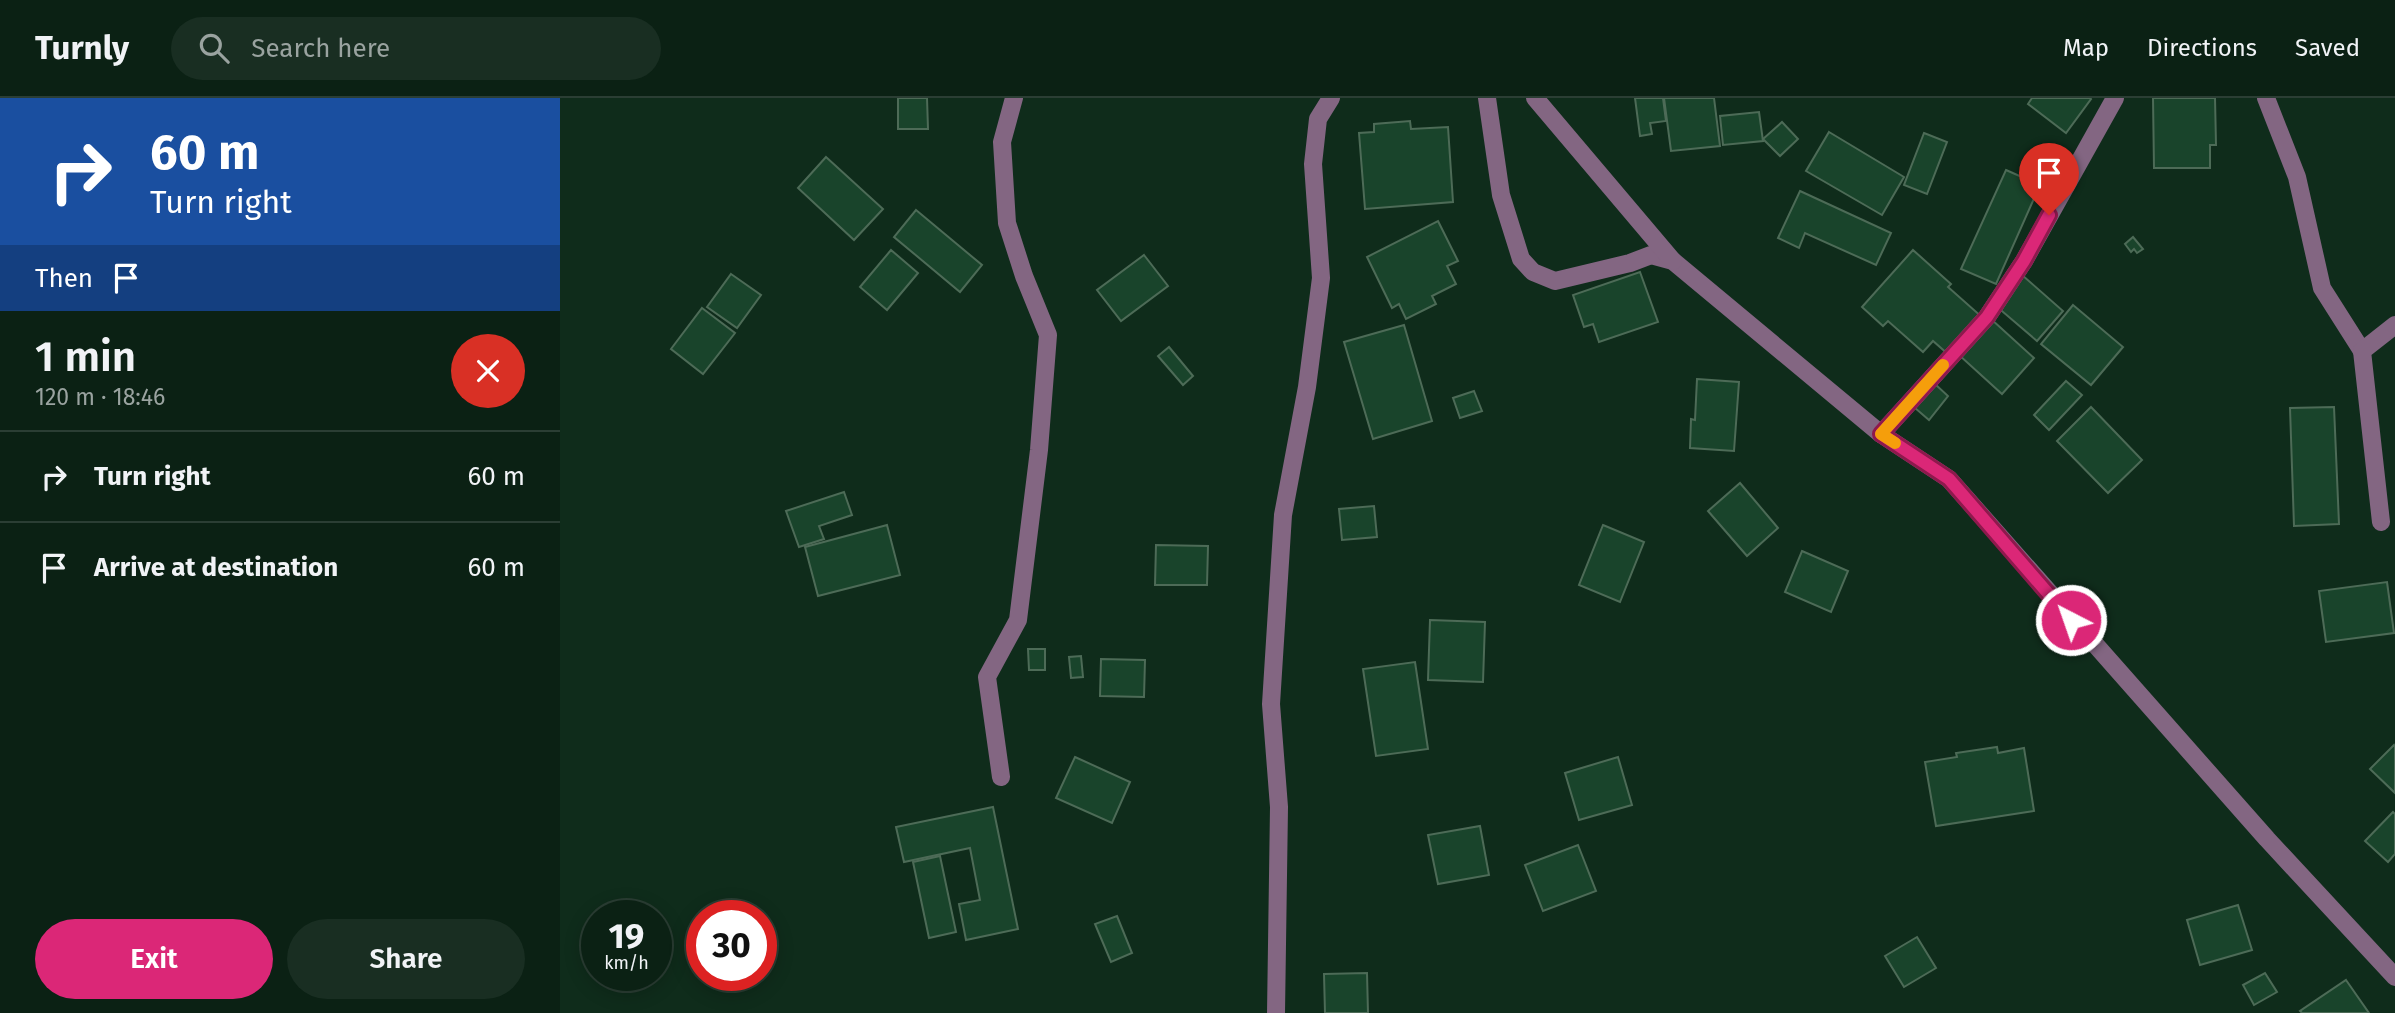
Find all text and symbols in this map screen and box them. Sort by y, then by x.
search box [171,17,661,80]
text: Turnly [35,28,129,68]
icon: search [195,29,233,67]
text: Search here [251,33,390,64]
text: Map [2063,34,2109,62]
text: Directions [2147,34,2257,62]
text: Saved [2295,34,2360,62]
text: 60 m [150,123,259,182]
icon: right [35,126,126,217]
pin [2019,143,2079,215]
icon: arrive [2030,154,2068,192]
text: Turn right [150,183,292,221]
icon: arrive [107,259,145,297]
text: Then [35,263,93,294]
text: 1 min [35,332,136,382]
button: close [451,334,525,408]
text: 120 m · 18:46 [35,383,165,411]
icon: right [35,458,73,496]
text: Turn right [94,461,211,492]
text: 60 m [467,461,525,492]
icon: arrive [35,549,73,587]
text: Arrive at destination [94,552,338,583]
text: 60 m [467,552,525,583]
position arrow [2034,583,2108,657]
speed limit sign: 30 [686,900,777,991]
text: 19 [609,915,644,957]
button: Exit [35,919,273,999]
button: Share [287,919,525,999]
text: km/h [604,952,649,974]

